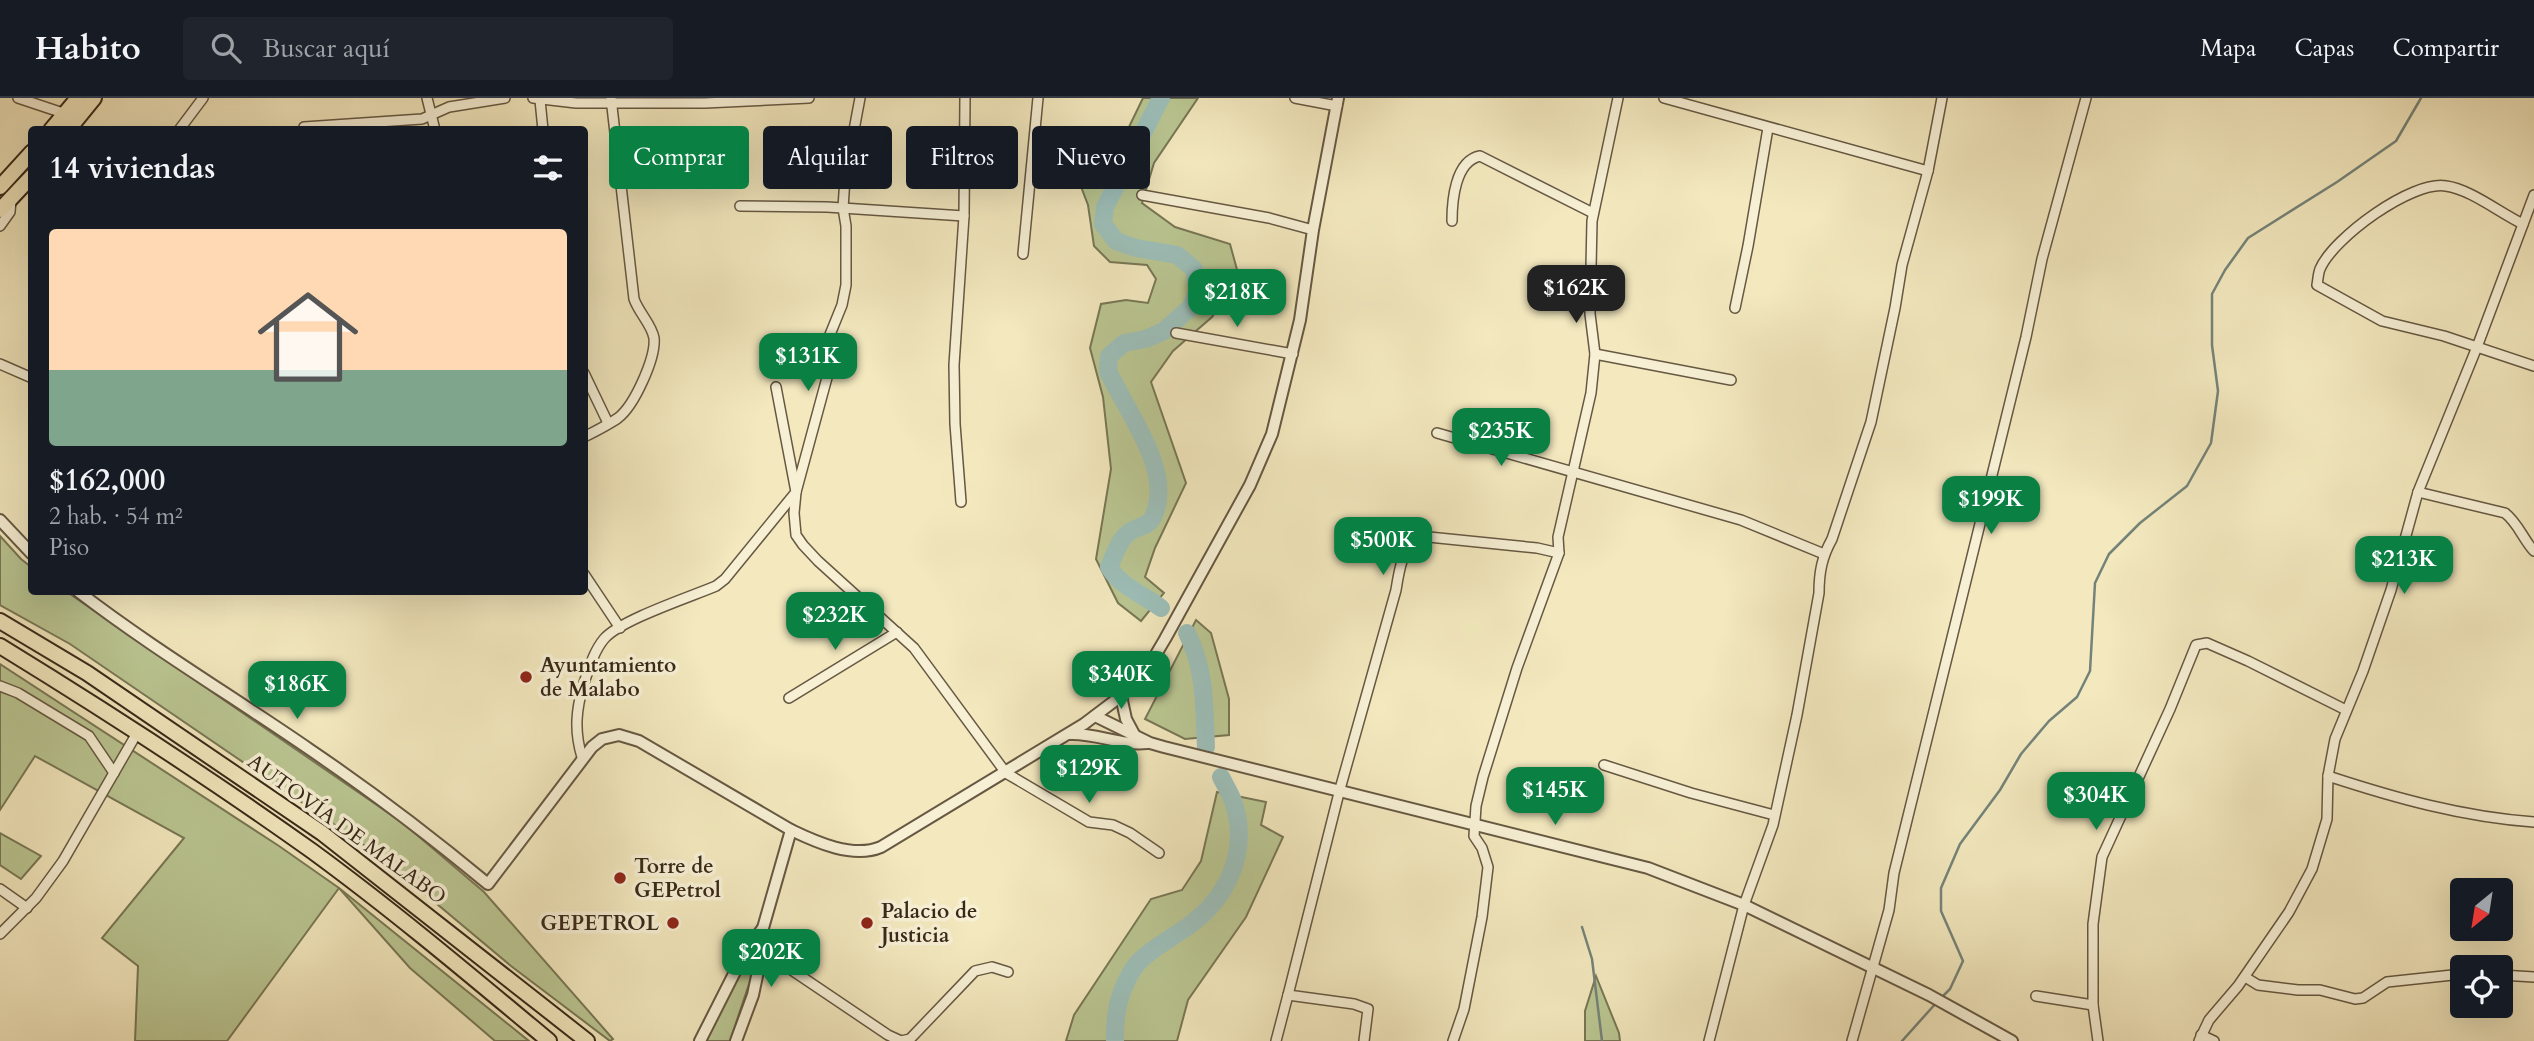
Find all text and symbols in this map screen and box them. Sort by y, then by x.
search box [183,17,673,80]
text: Habito [35,26,141,71]
icon: search [207,29,245,67]
text: Buscar aquí [263,31,390,66]
text: Mapa [2200,32,2256,65]
text: Capas [2294,32,2354,65]
text: Compartir [2392,32,2499,65]
chip: Comprar [609,126,749,189]
chip: Alquilar [763,126,892,189]
chip: Filtros [906,126,1018,189]
chip: Nuevo [1032,126,1150,189]
text: 14 viviendas [49,148,215,189]
icon: filters [529,149,567,187]
pin: $162K [1527,266,1625,325]
pin: $218K [1188,270,1286,329]
text: $162K [1543,272,1609,303]
icon: home [245,274,371,400]
text: $218K [1204,276,1270,307]
pin: $131K [759,334,857,393]
text: $131K [775,340,841,371]
pin: $235K [1452,408,1550,468]
text: $235K [1468,415,1534,446]
text: $162,000 [49,460,165,501]
pin: $199K [1942,476,2040,536]
text: $199K [1958,483,2024,514]
text: 2 hab. · 54 m² [49,501,183,532]
pin: $500K [1334,518,1432,577]
text: $500K [1350,524,1416,555]
text: Piso [49,532,89,563]
pin: $213K [2355,536,2453,596]
text: $213K [2371,543,2437,574]
pin: $232K [786,592,884,652]
text: $232K [802,599,868,630]
place label: Ayuntamiento de Malabo [540,651,676,704]
pin: $340K [1072,652,1170,711]
text: $340K [1088,658,1154,689]
pin: $186K [248,662,346,721]
text: $186K [264,668,330,699]
marker: Ayuntamiento de Malabo [518,669,534,685]
pin: $129K [1040,746,1138,805]
street label: AUTOVÍA DE MALABO [241,747,452,911]
text: $129K [1056,752,1122,783]
pin: $145K [1506,768,1604,827]
pin: $304K [2047,772,2145,832]
text: $145K [1522,774,1588,805]
text: $304K [2063,779,2129,810]
place label: Torre de GEPetrol [634,852,721,905]
marker: Torre de GEPetrol [612,870,628,886]
north arrow [2450,878,2513,942]
map controls [2450,878,2513,1018]
place label: Palacio de Justicia [878,897,977,950]
place label: GEPETROL [540,909,660,938]
marker: GEPETROL [665,915,681,931]
marker: Palacio de Justicia [859,915,875,931]
pin: $202K [722,930,820,989]
text: $202K [738,936,804,967]
button: locate [2450,955,2513,1018]

